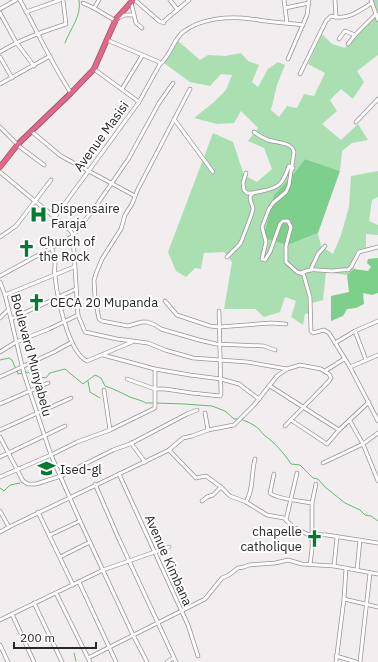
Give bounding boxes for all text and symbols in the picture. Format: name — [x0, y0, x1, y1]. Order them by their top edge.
street label: Avenue Masisi — [70, 98, 133, 175]
place label: Dispensaire Faraja — [51, 200, 120, 232]
hospital icon: Dispensaire Faraja — [28, 205, 48, 225]
place label: Church of the Rock — [39, 233, 95, 265]
church icon: Church of the Rock — [16, 238, 36, 258]
street label: Boulevard Munyabelu — [7, 292, 56, 418]
church icon: CECA 20 Mupanda — [27, 292, 47, 312]
place label: CECA 20 Mupanda — [50, 294, 158, 311]
school or university icon: Ised-gl — [37, 459, 57, 479]
place label: Ised-gl — [60, 461, 102, 478]
street label: Avenue Kimbana — [141, 512, 196, 609]
place label: chapelle catholique — [240, 523, 302, 555]
church icon: chapelle catholique — [305, 528, 325, 548]
scale bar — [14, 624, 96, 650]
text: 200 m — [20, 630, 55, 645]

